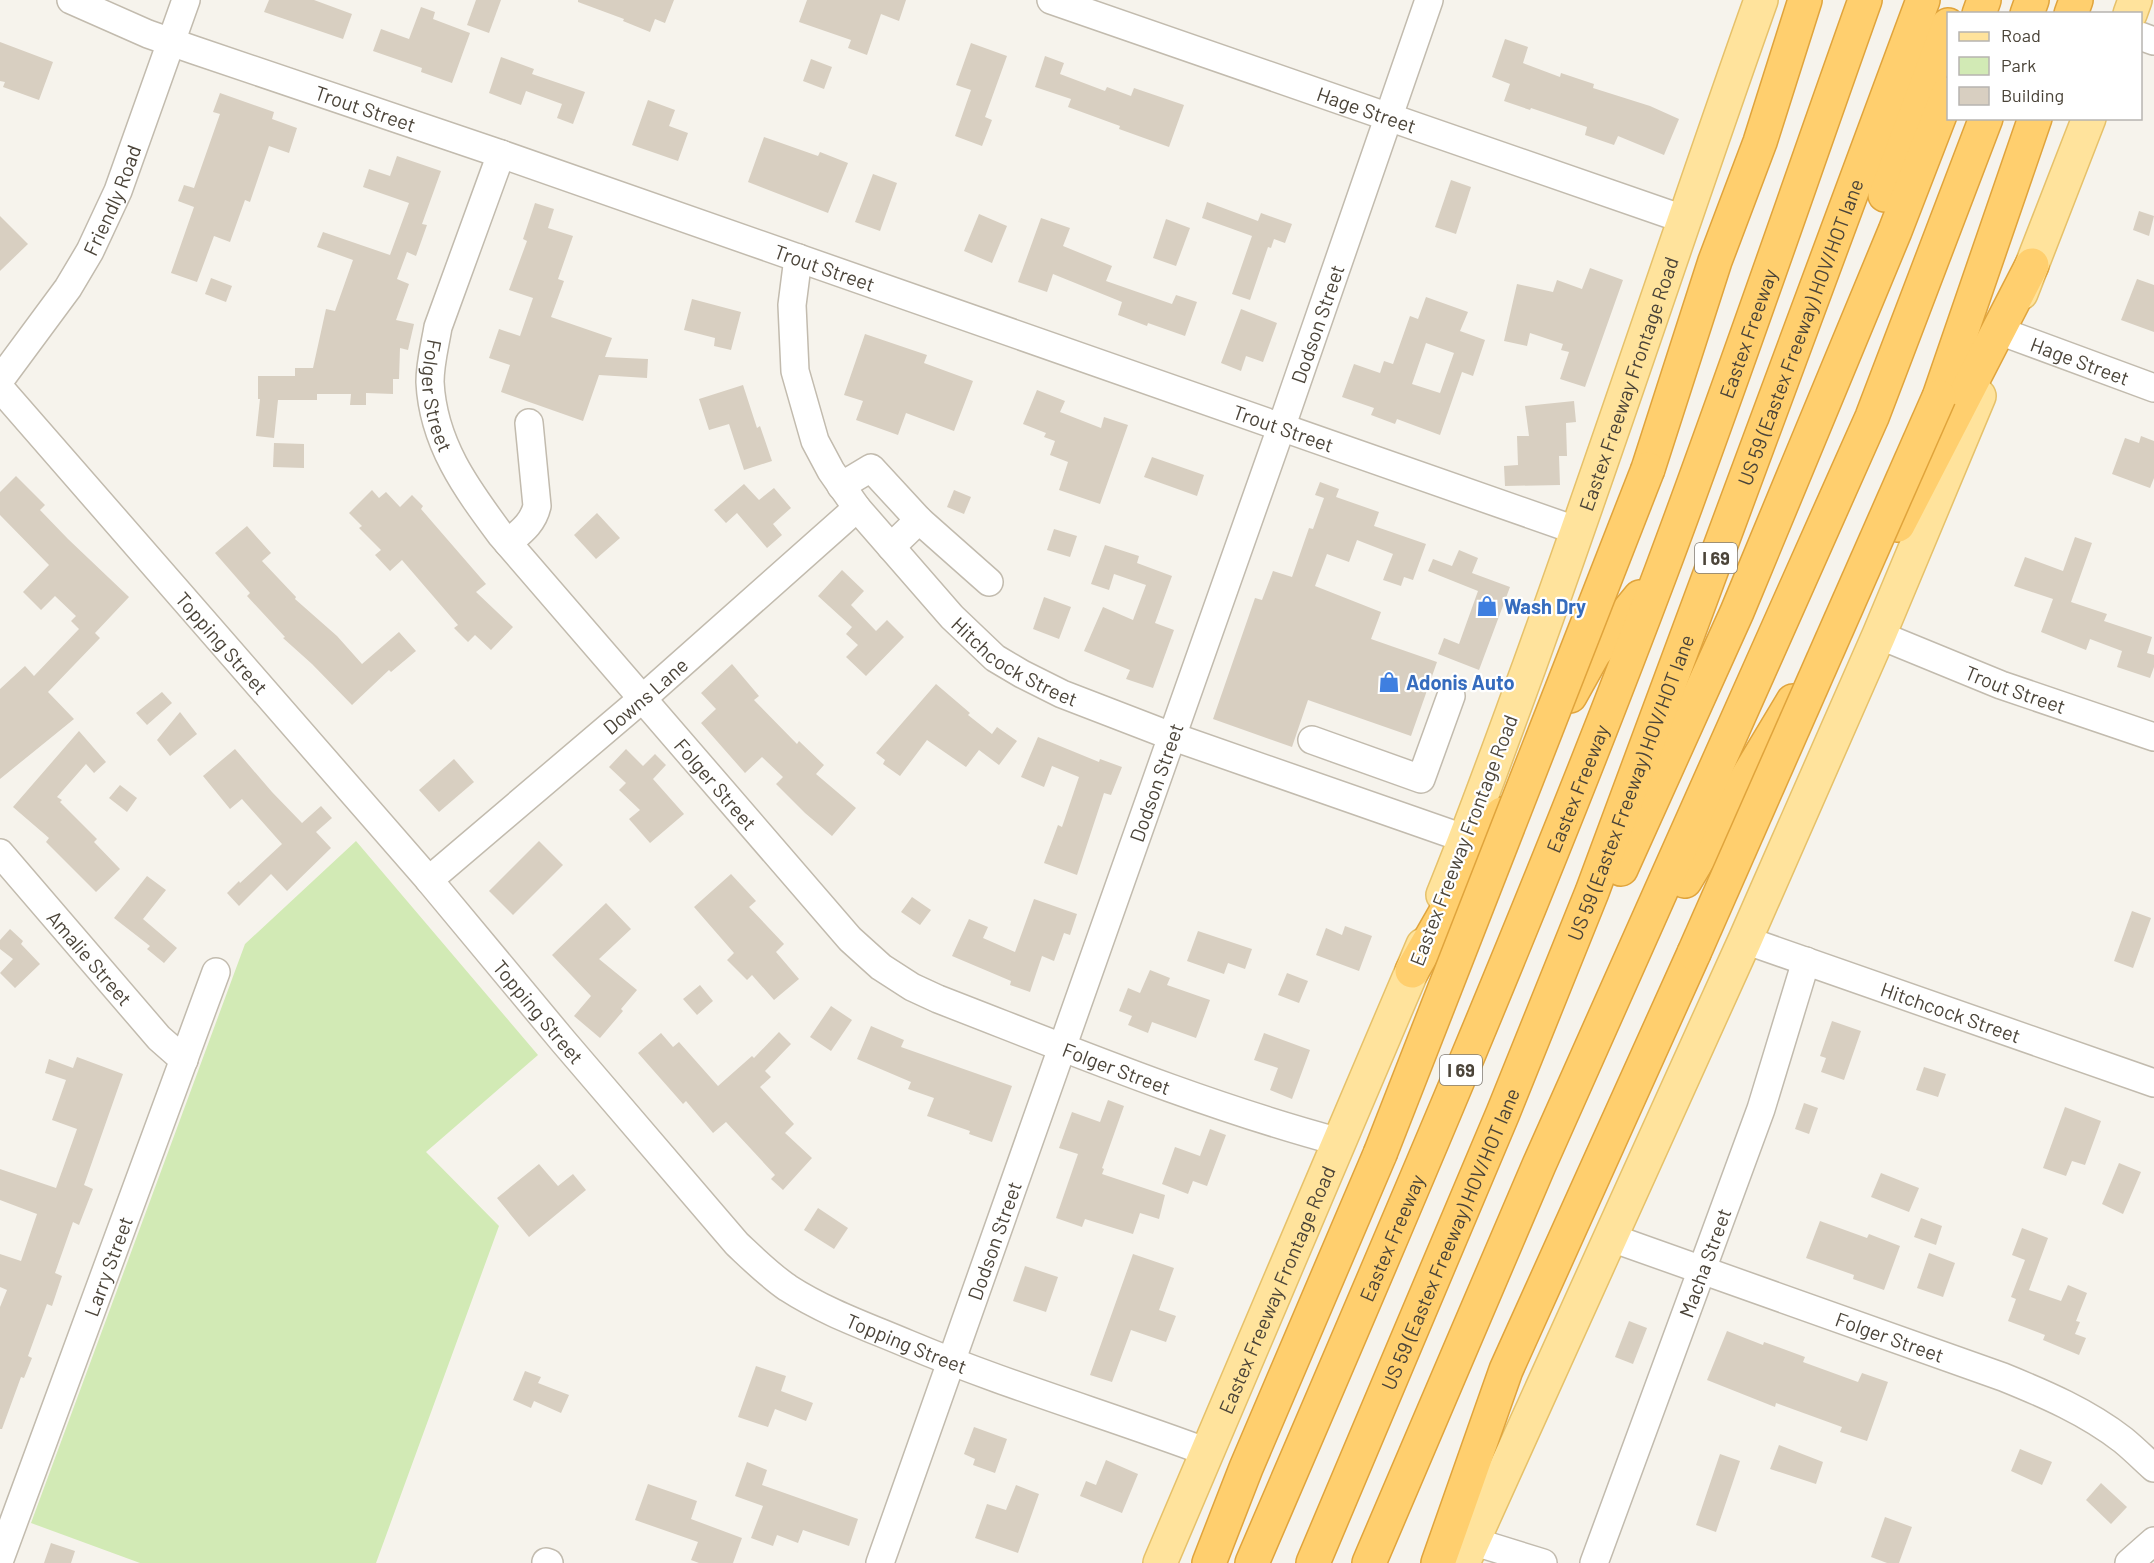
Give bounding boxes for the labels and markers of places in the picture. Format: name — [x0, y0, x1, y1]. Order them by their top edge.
shop icon: Wash Dry — [1475, 594, 1499, 618]
place label: Wash Dry — [1504, 594, 1586, 618]
shop icon: Adonis Auto — [1377, 670, 1401, 694]
place label: Adonis Auto — [1406, 670, 1515, 694]

